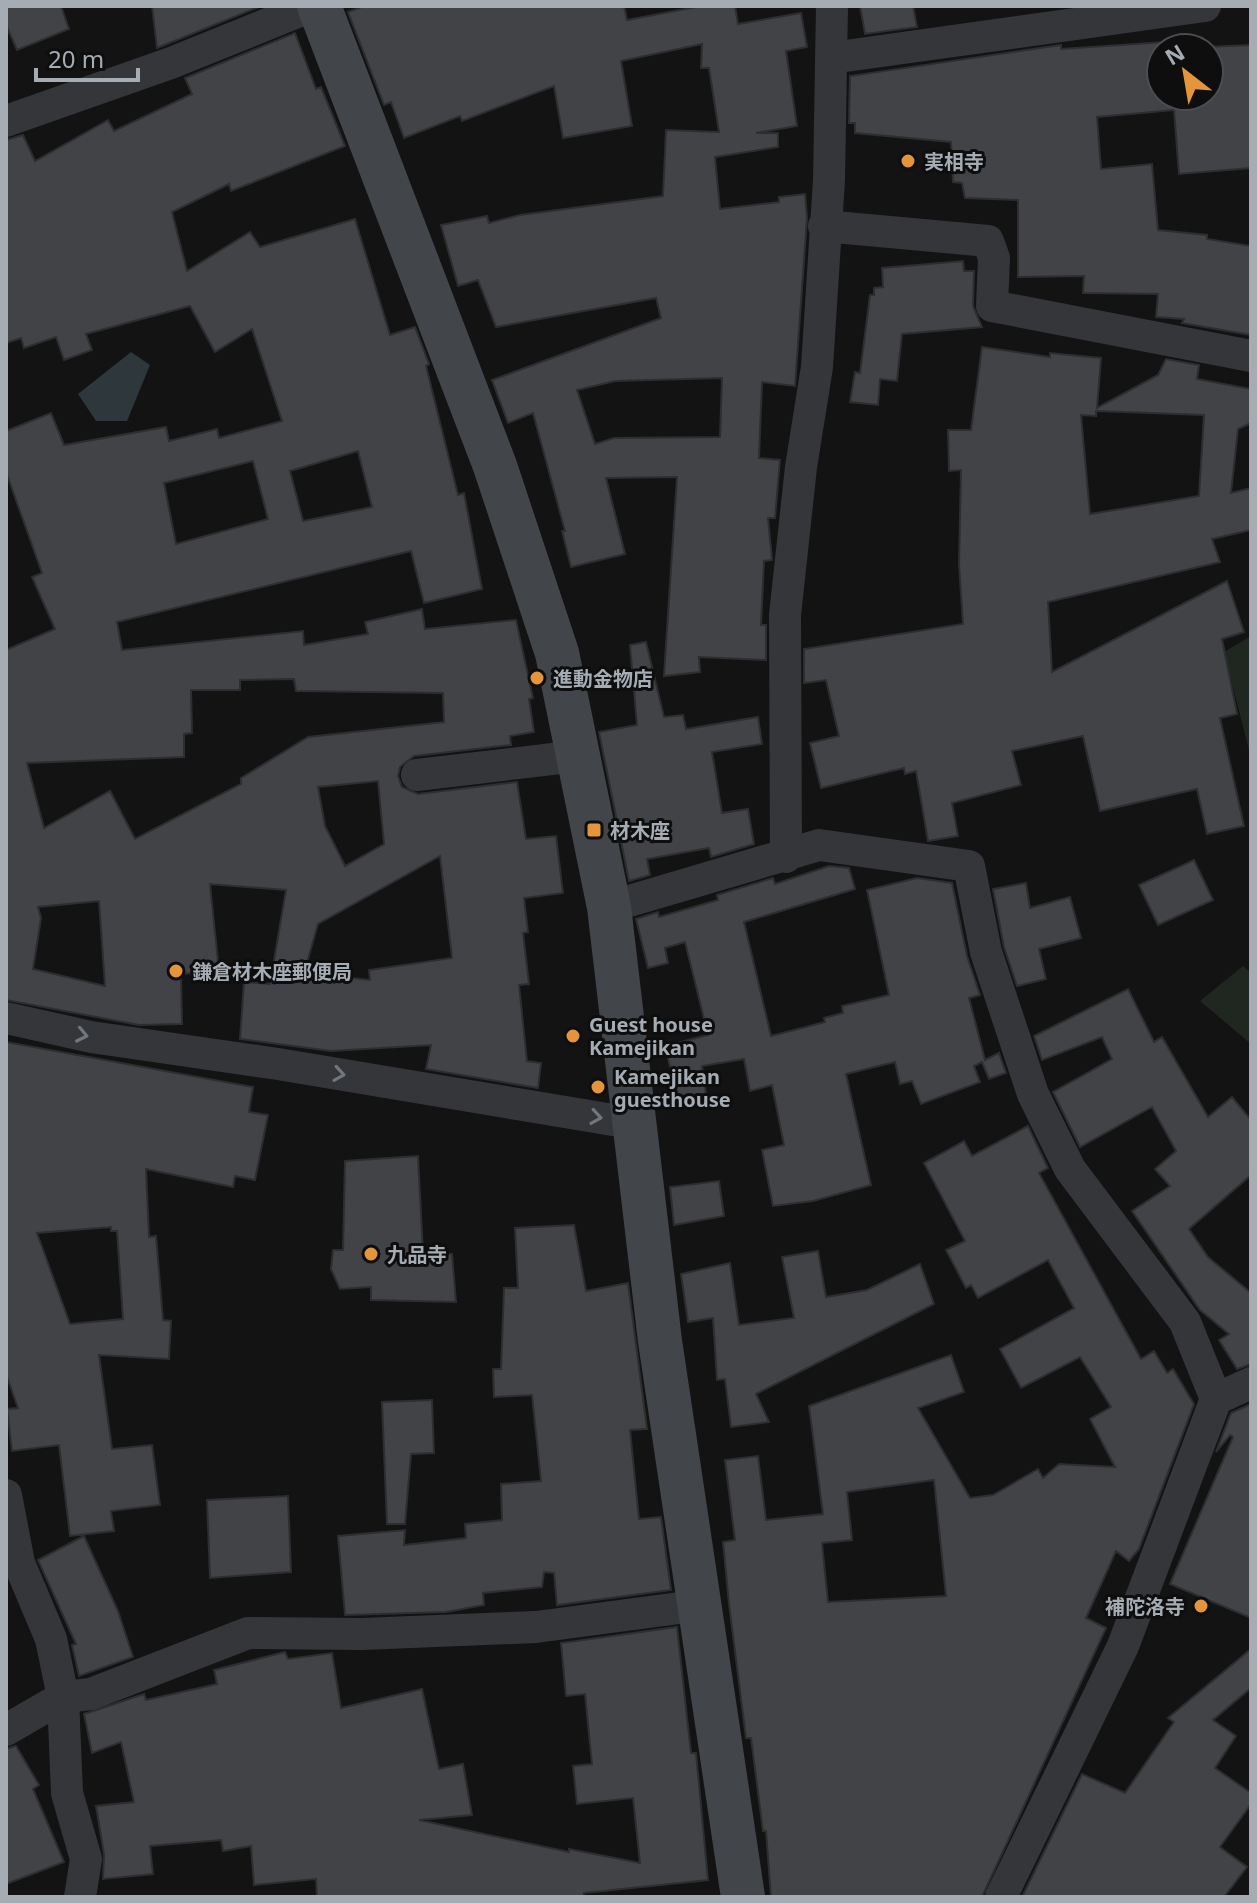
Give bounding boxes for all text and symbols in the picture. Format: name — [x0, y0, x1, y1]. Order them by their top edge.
scale bar — [36, 32, 138, 82]
north arrow — [1145, 32, 1225, 112]
text: N — [1159, 37, 1190, 71]
text: 20 m — [48, 42, 104, 75]
place label: 実相寺 — [924, 148, 984, 175]
marker: 実相寺 — [899, 152, 917, 170]
place label: 進動金物店 — [553, 665, 653, 692]
marker: 進動金物店 — [528, 669, 546, 687]
place label: 材木座 — [610, 817, 670, 844]
marker: 材木座 — [585, 821, 603, 839]
place label: 鎌倉材木座郵便局 — [192, 958, 352, 985]
marker: 鎌倉材木座郵便局 — [167, 962, 185, 980]
place label: Guest house Kamejikan — [589, 1011, 713, 1061]
one-way arrow — [75, 1026, 88, 1043]
marker: Guest house Kamejikan — [564, 1027, 582, 1045]
place label: Kamejikan guesthouse — [614, 1063, 731, 1113]
one-way arrow — [332, 1065, 346, 1082]
marker: Kamejikan guesthouse — [589, 1078, 607, 1096]
one-way arrow — [589, 1108, 602, 1125]
place label: 九品寺 — [387, 1241, 447, 1268]
marker: 九品寺 — [362, 1245, 380, 1263]
place label: 補陀洛寺 — [1105, 1593, 1185, 1620]
marker: 補陀洛寺 — [1192, 1597, 1210, 1615]

